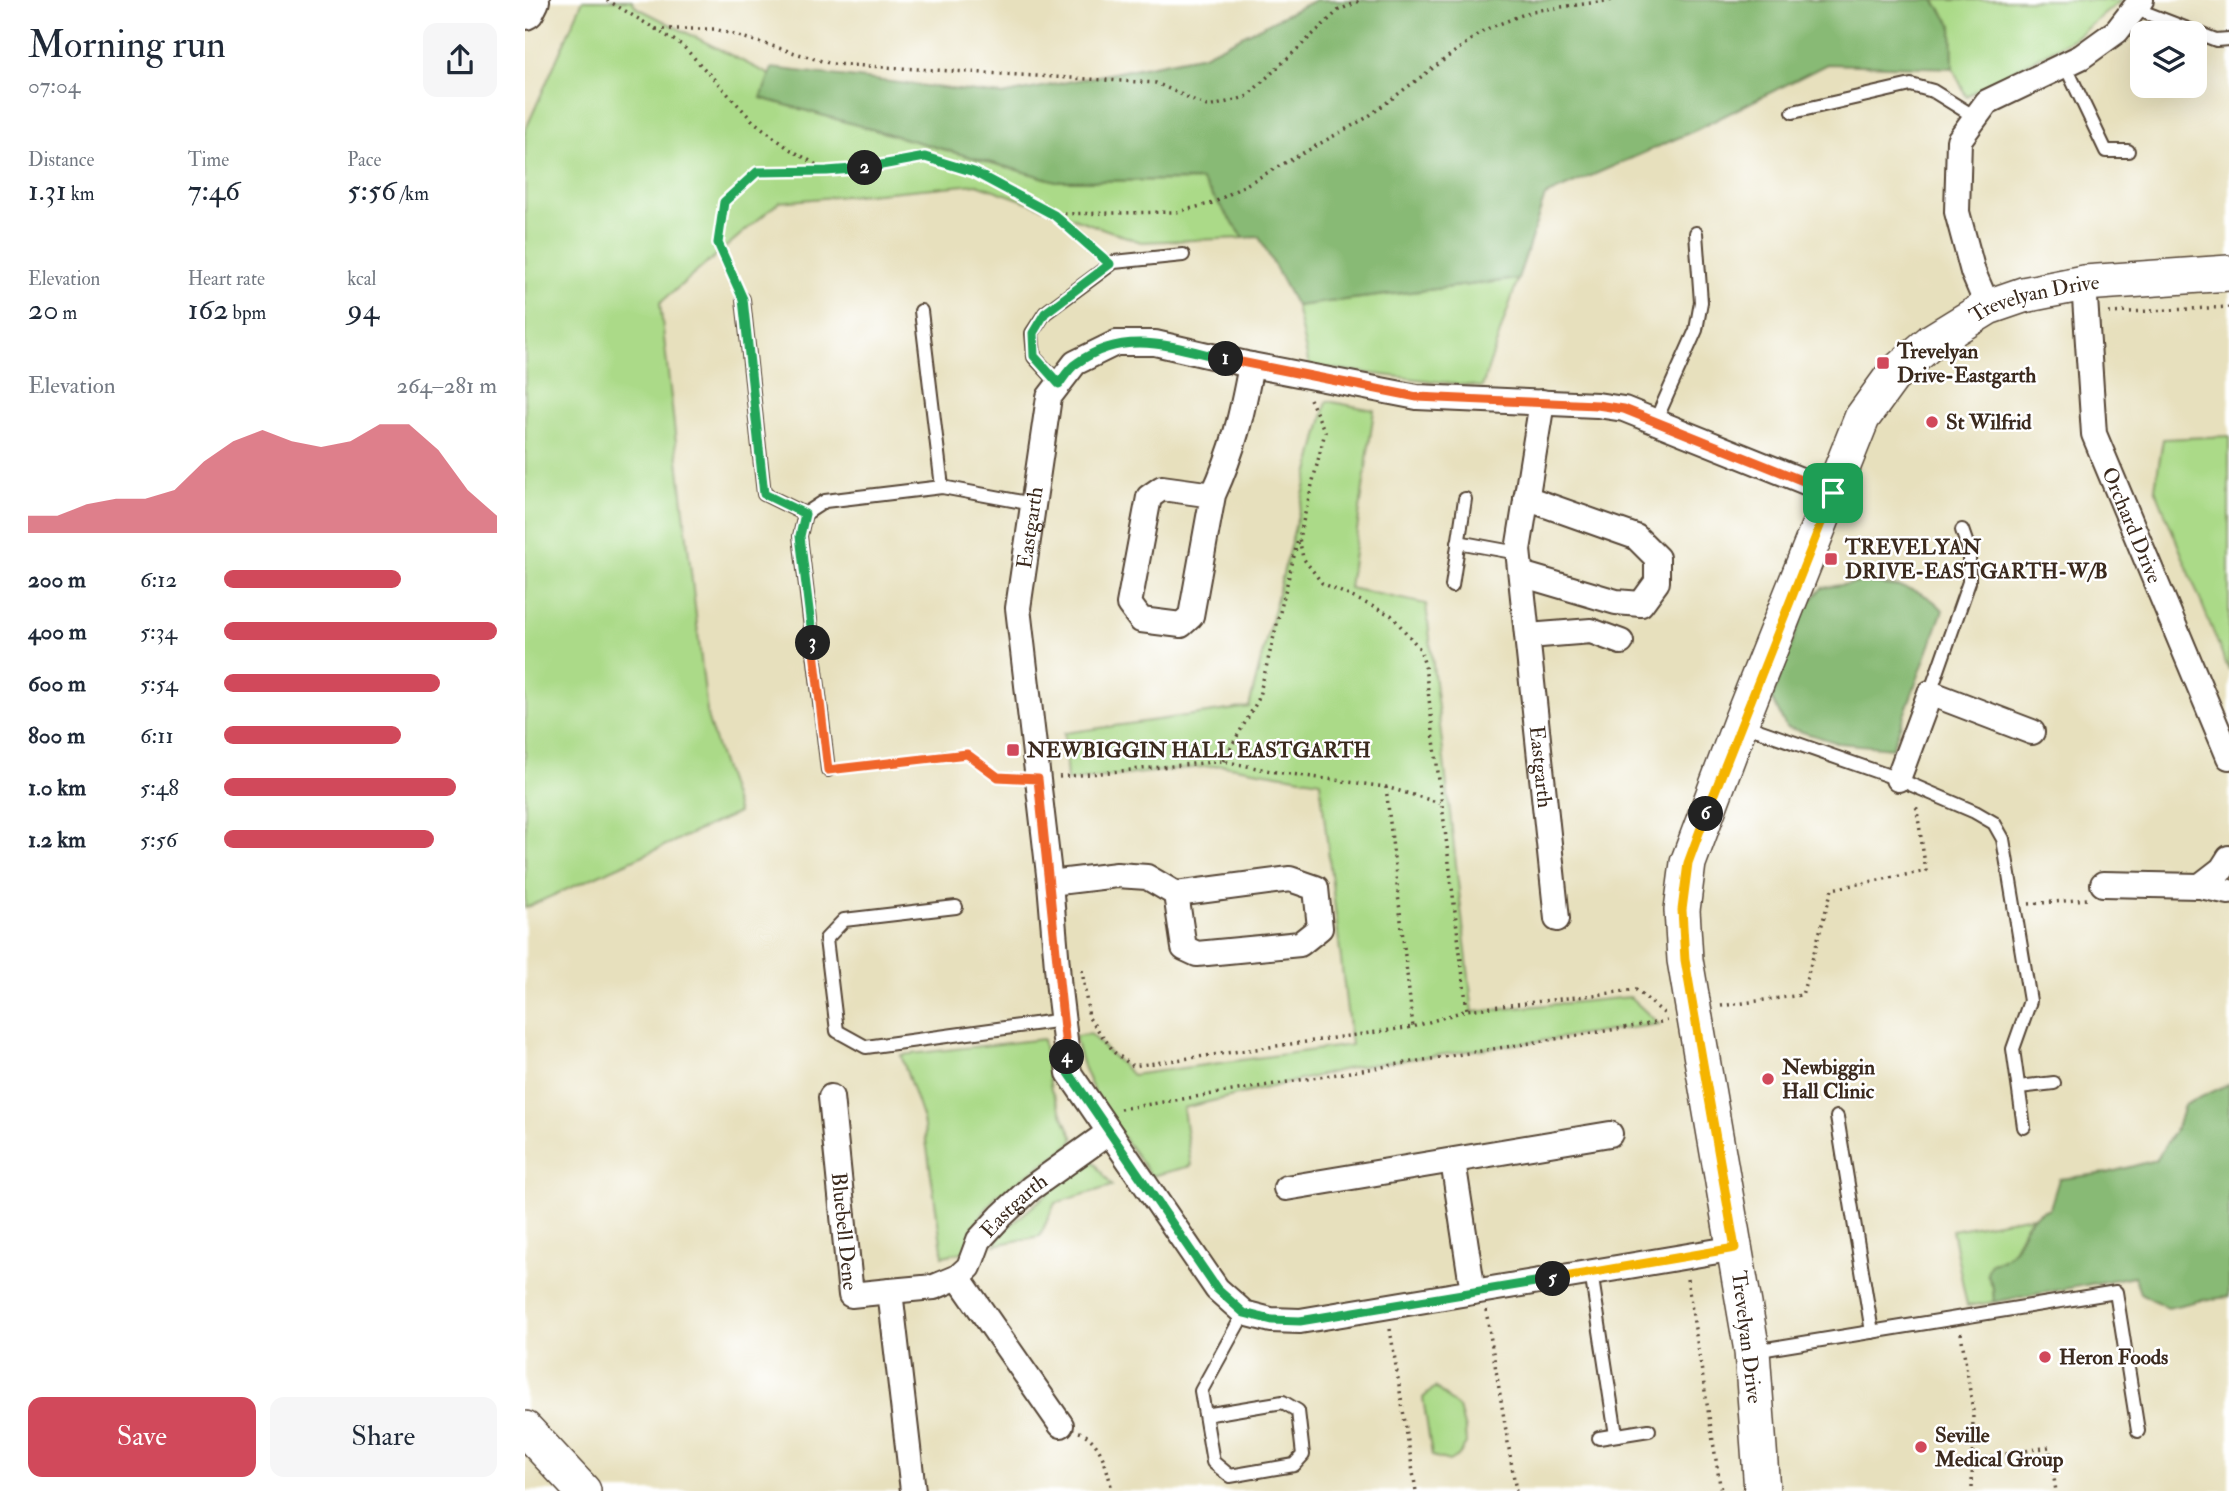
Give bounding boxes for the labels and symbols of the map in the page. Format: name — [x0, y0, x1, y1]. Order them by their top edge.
pin: 2 — [847, 150, 883, 186]
street label: Trevelyan Drive — [1965, 269, 2100, 329]
place label: Trevelyan Drive-Eastgarth — [1896, 338, 2036, 389]
pin: 1 — [1209, 342, 1243, 376]
marker: Trevelyan Drive-Eastgarth — [1875, 355, 1891, 371]
place label: St Wilfrid — [1946, 409, 2032, 436]
marker: St Wilfrid — [1924, 414, 1940, 430]
pin — [1803, 463, 1863, 523]
street label: Orchard Drive — [2095, 463, 2168, 588]
street label: Eastgarth — [1011, 485, 1050, 570]
place label: TREVELYAN DRIVE-EASTGARTH-W/B — [1844, 534, 2108, 585]
marker: TREVELYAN DRIVE-EASTGARTH-W/B — [1823, 551, 1839, 567]
pin: 3 — [795, 626, 831, 660]
street label: Eastgarth — [1523, 725, 1558, 809]
place label: NEWBIGGIN HALL EASTGARTH — [1026, 737, 1371, 764]
marker: NEWBIGGIN HALL EASTGARTH — [1005, 742, 1021, 758]
pin: 6 — [1689, 796, 1723, 832]
pin: 4 — [1049, 1040, 1085, 1074]
place label: Newbiggin Hall Clinic — [1781, 1054, 1875, 1105]
marker: Newbiggin Hall Clinic — [1760, 1071, 1776, 1087]
street label: Eastgarth — [975, 1168, 1053, 1244]
street label: Bluebell Dene — [825, 1171, 863, 1292]
pin: 5 — [1535, 1262, 1571, 1296]
street label: Trevelyan Drive — [1725, 1269, 1768, 1405]
place label: Heron Foods — [2059, 1344, 2168, 1371]
marker: Heron Foods — [2037, 1349, 2053, 1365]
place label: Seville Medical Group — [1934, 1422, 2064, 1473]
marker: Seville Medical Group — [1913, 1439, 1929, 1455]

